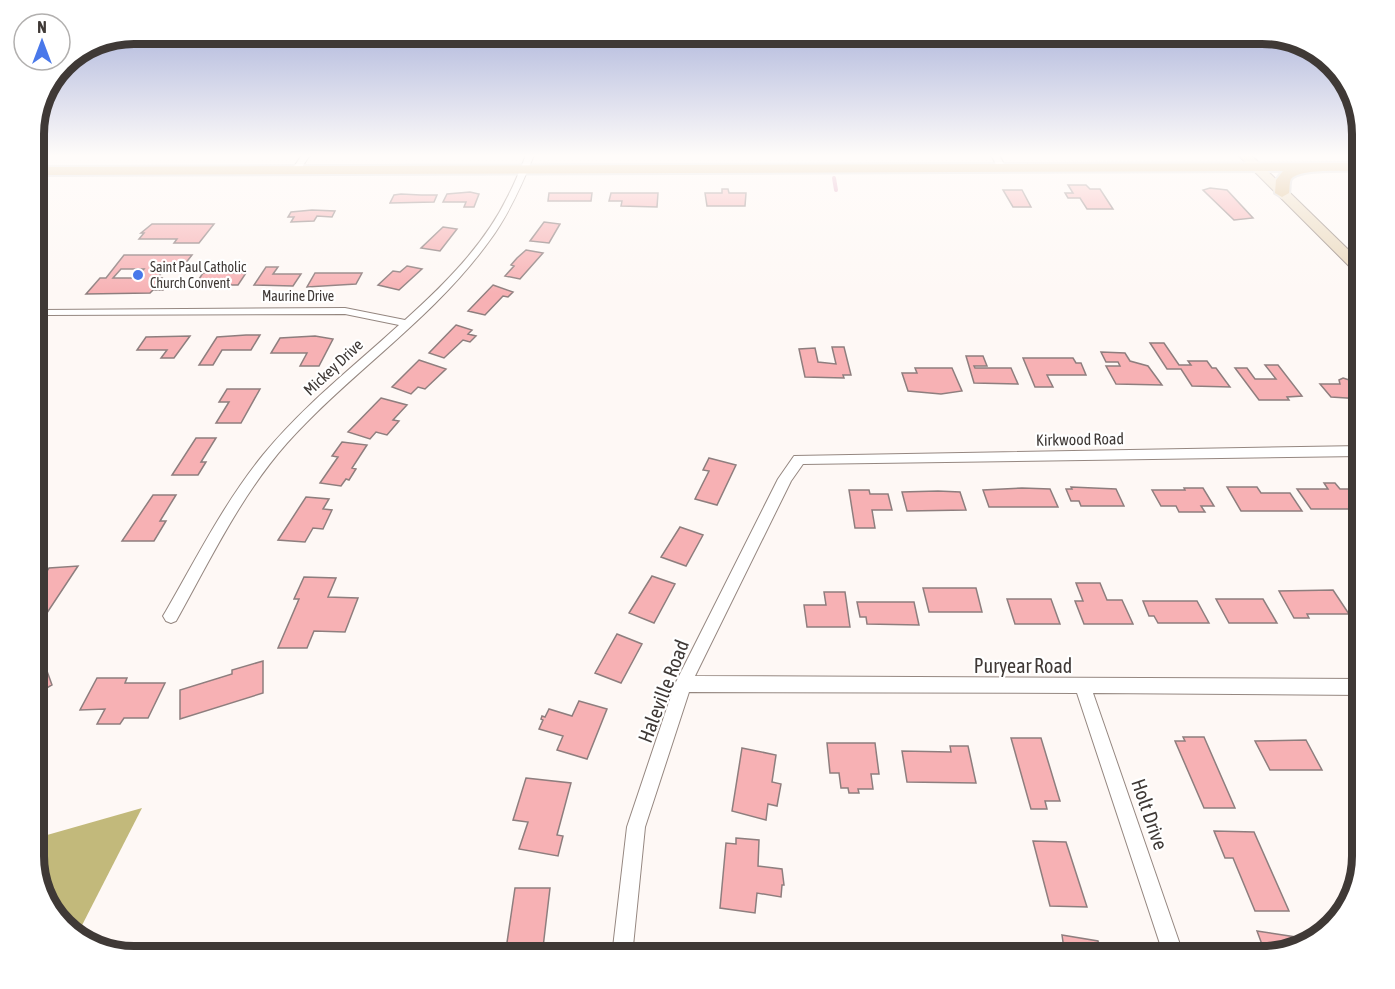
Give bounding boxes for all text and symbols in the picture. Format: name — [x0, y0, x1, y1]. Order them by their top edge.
north arrow — [12, 12, 72, 72]
text: N — [37, 18, 47, 36]
place label: Saint Paul Catholic Church Convent — [150, 259, 247, 291]
marker: Saint Paul Catholic Church Convent — [131, 268, 145, 282]
street label: Maurine Drive — [262, 288, 334, 304]
street label: Mickey Drive — [300, 335, 367, 400]
street label: Kirkwood Road — [1036, 429, 1124, 449]
street label: Haleville Road — [633, 636, 693, 746]
street label: Puryear Road — [974, 654, 1072, 677]
street label: Holt Drive — [1127, 775, 1173, 853]

